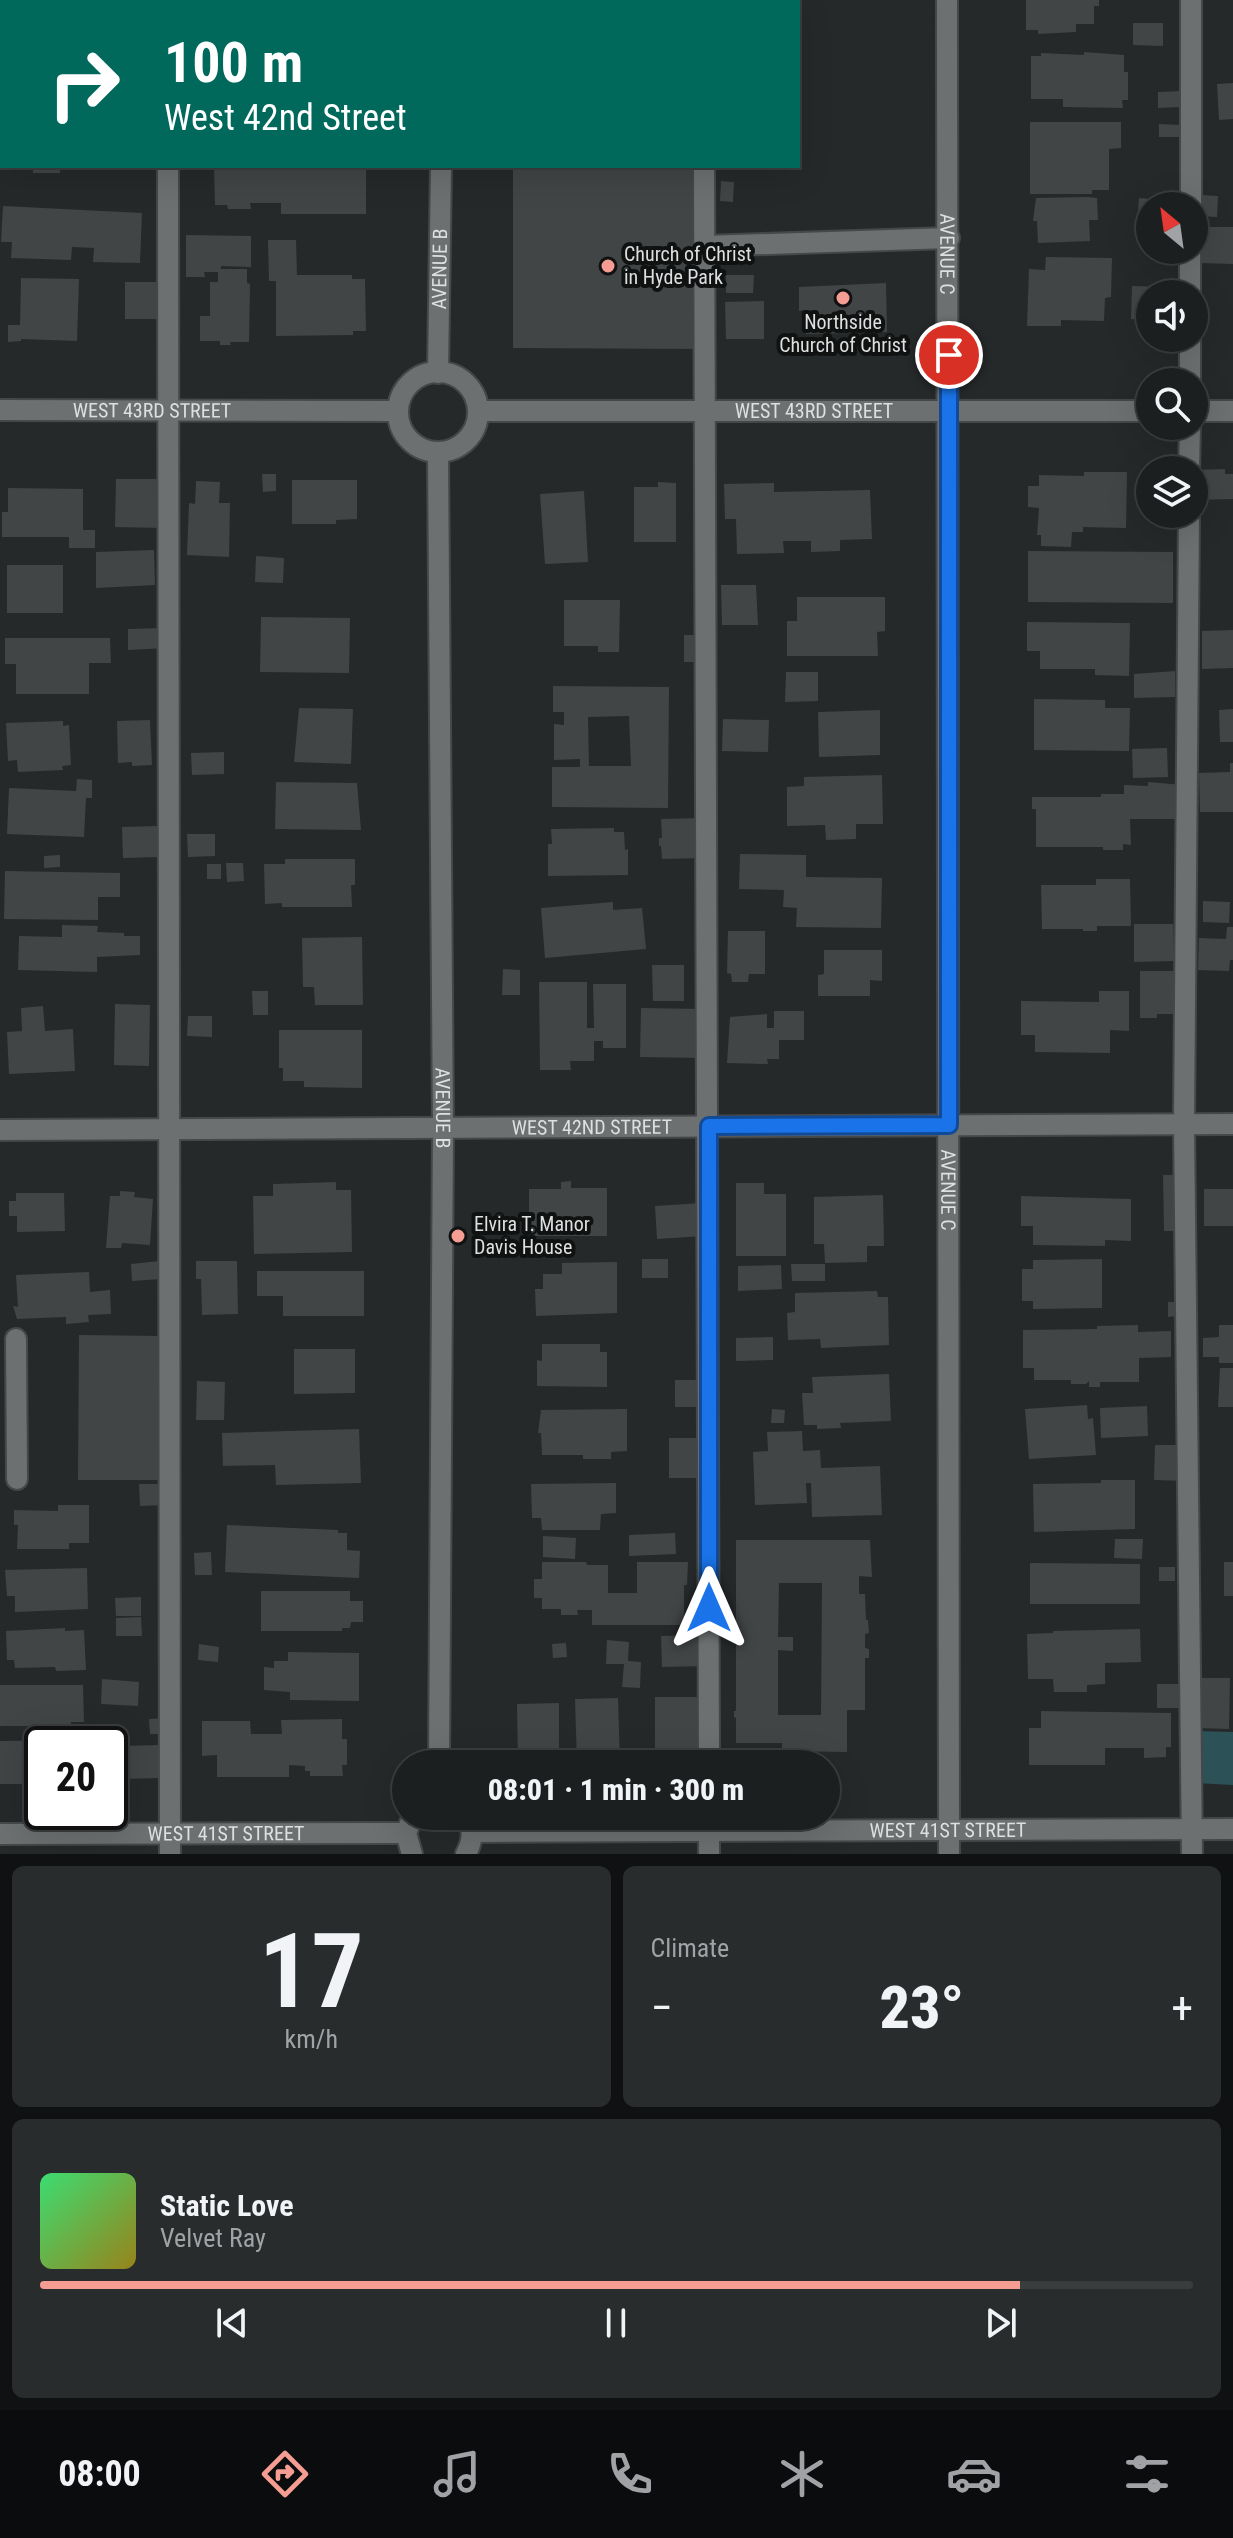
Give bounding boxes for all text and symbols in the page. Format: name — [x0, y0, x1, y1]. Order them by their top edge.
text: 100 m — [164, 30, 303, 96]
icon: right — [32, 32, 136, 136]
text: West 42nd Street — [164, 97, 407, 139]
north arrow — [1136, 192, 1208, 264]
map controls — [1136, 192, 1208, 528]
street label: AVENUE C — [935, 213, 959, 295]
street label: AVENUE B — [427, 228, 452, 310]
place label: Church of Christ in Hyde Park — [624, 242, 752, 289]
marker: Church of Christ in Hyde Park — [599, 257, 617, 275]
button: sound — [1136, 280, 1208, 352]
marker: Northside Church of Christ — [834, 289, 852, 307]
place label: Northside Church of Christ — [779, 310, 907, 357]
pin — [915, 321, 983, 389]
icon: arrive — [927, 333, 971, 377]
button: search — [1136, 368, 1208, 440]
street label: WEST 43RD STREET — [73, 398, 231, 423]
street label: WEST 43RD STREET — [735, 399, 893, 423]
button: layers — [1136, 456, 1208, 528]
street label: AVENUE B — [431, 1067, 455, 1149]
street label: WEST 42ND STREET — [512, 1115, 672, 1140]
street label: AVENUE C — [936, 1149, 960, 1231]
place label: Elvira T. Manor Davis House — [474, 1212, 590, 1259]
marker: Elvira T. Manor Davis House — [449, 1227, 467, 1245]
position arrow — [667, 1566, 751, 1650]
speed limit sign: 20 — [24, 1726, 128, 1830]
text: 08:01 · 1 min · 300 m — [488, 1772, 744, 1807]
street label: WEST 41ST STREET — [870, 1818, 1026, 1842]
street label: WEST 41ST STREET — [148, 1821, 304, 1846]
text: 17 — [259, 1911, 364, 2032]
text: Climate — [651, 1933, 729, 1963]
text: 23° — [880, 1972, 964, 2043]
text: − — [651, 1982, 673, 2034]
text: + — [1171, 1982, 1193, 2034]
text: km/h — [285, 2024, 338, 2054]
text: Static Love — [160, 2188, 294, 2223]
text: Velvet Ray — [160, 2223, 266, 2253]
icon: previous — [210, 2301, 254, 2345]
icon: pause — [594, 2301, 638, 2345]
icon: next — [979, 2301, 1023, 2345]
icon: directions — [257, 2446, 313, 2502]
icon: music — [429, 2446, 485, 2502]
icon: phone — [602, 2446, 658, 2502]
icon: climate — [774, 2446, 830, 2502]
icon: car — [946, 2446, 1002, 2502]
icon: filters — [1119, 2446, 1175, 2502]
text: 08:00 — [58, 2453, 141, 2495]

